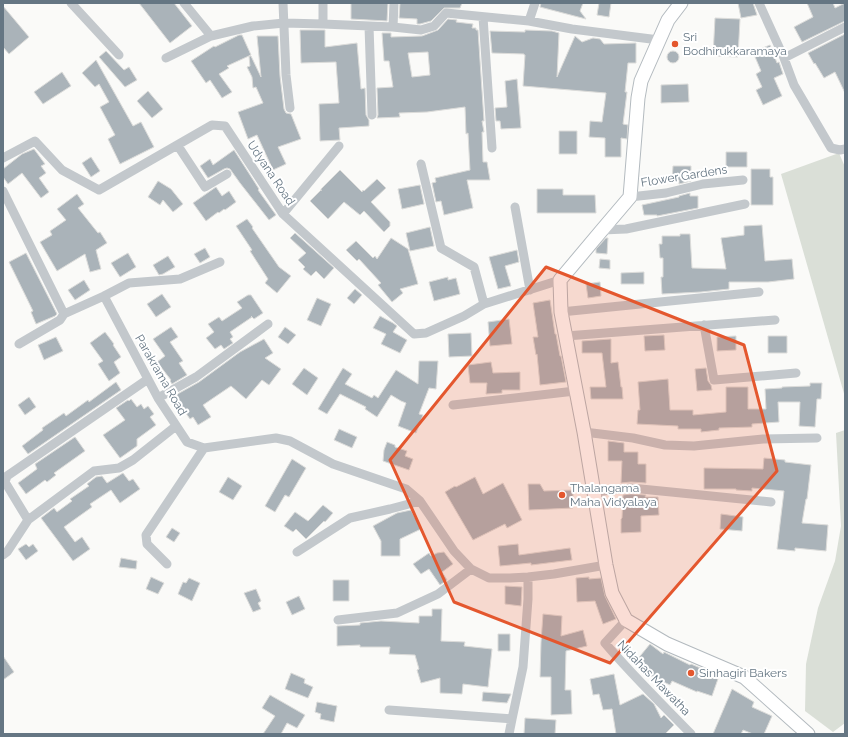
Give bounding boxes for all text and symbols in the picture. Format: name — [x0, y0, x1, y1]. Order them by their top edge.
place label: Sri Bodhirukkaramaya — [683, 30, 787, 58]
marker: Sri Bodhirukkaramaya — [670, 39, 680, 49]
street label: Udyana Road — [244, 138, 298, 208]
street label: Flower Gardens — [640, 162, 728, 190]
street label: Parakrama Road — [132, 332, 190, 418]
place label: Thalangama Maha Vidyalaya — [570, 481, 657, 509]
marker: Thalangama Maha Vidyalaya — [557, 490, 567, 500]
street label: Nidahas Mawatha — [615, 638, 693, 718]
place label: Sinhagiri Bakers — [699, 666, 787, 680]
marker: Sinhagiri Bakers — [686, 668, 696, 678]

